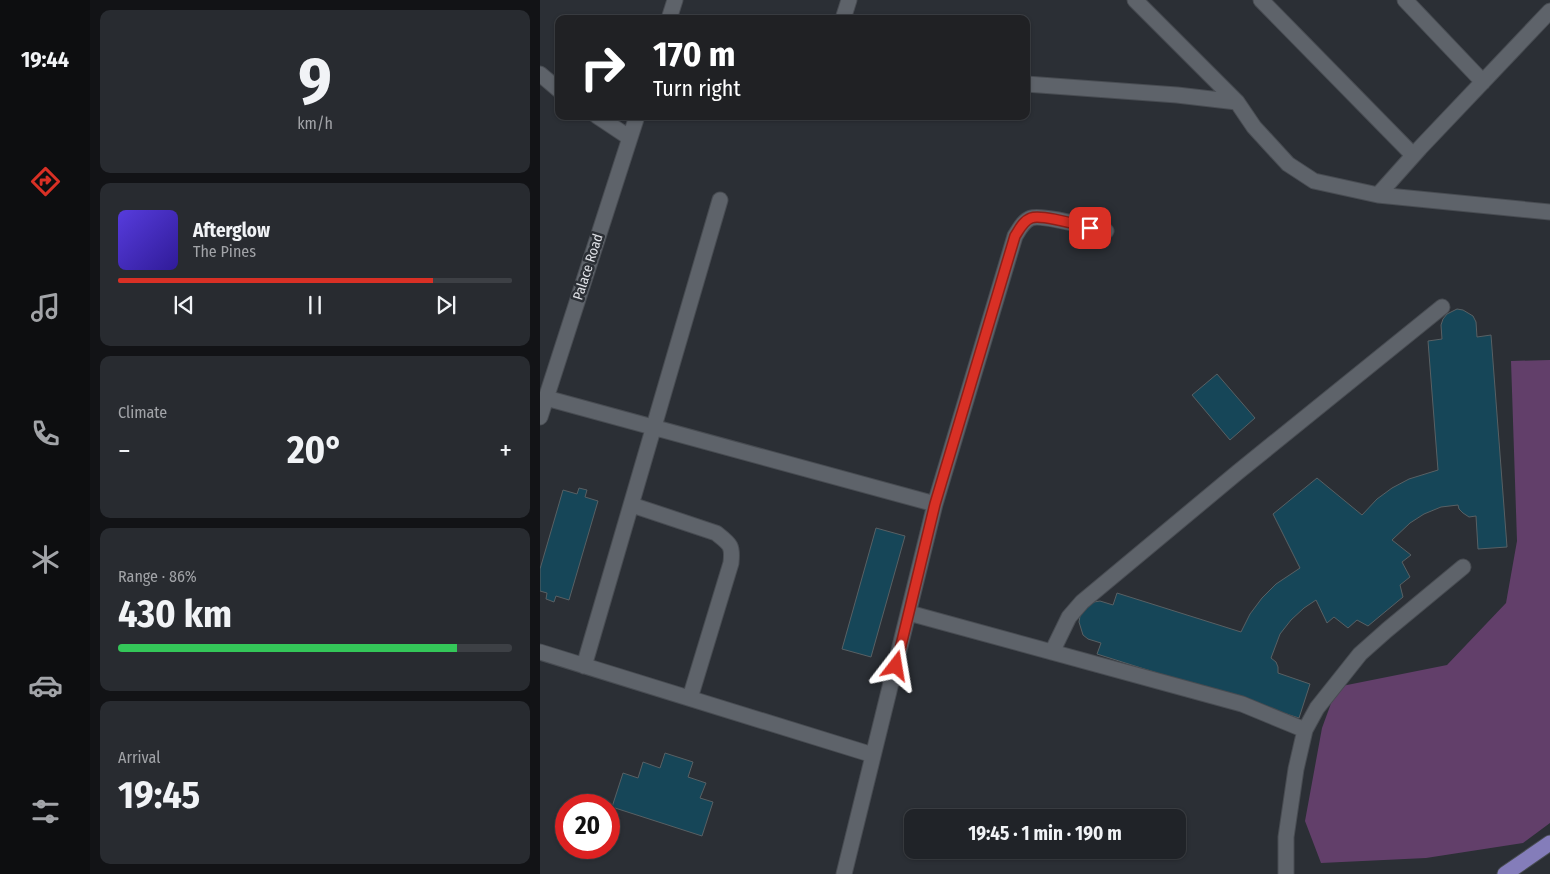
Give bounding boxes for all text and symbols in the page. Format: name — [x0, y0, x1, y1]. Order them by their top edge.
text: 170 m — [653, 33, 736, 75]
icon: right — [570, 35, 635, 100]
text: 9 — [298, 42, 332, 120]
text: 19:44 — [21, 46, 69, 73]
text: Turn right — [653, 75, 741, 102]
text: km/h — [297, 114, 333, 133]
icon: directions — [28, 164, 63, 199]
pin — [1069, 207, 1111, 249]
icon: arrive — [1076, 214, 1104, 242]
text: Afterglow — [193, 219, 270, 242]
street label: Palace Road — [569, 232, 607, 302]
text: The Pines — [193, 242, 256, 261]
icon: music — [28, 290, 63, 325]
icon: previous — [170, 291, 198, 319]
icon: pause — [301, 291, 329, 319]
icon: next — [432, 291, 460, 319]
text: Climate — [118, 403, 167, 422]
icon: phone — [28, 416, 63, 451]
text: 20° — [287, 427, 343, 473]
text: − — [118, 434, 131, 467]
text: + — [499, 434, 512, 467]
icon: climate — [28, 542, 63, 577]
text: Range · 86% — [118, 567, 197, 586]
text: 430 km — [118, 591, 232, 637]
position arrow — [869, 639, 921, 691]
icon: car — [28, 668, 63, 703]
text: Arrival — [118, 748, 160, 767]
text: 19:45 — [118, 772, 200, 818]
icon: filters — [28, 794, 63, 829]
speed limit sign: 20 — [555, 794, 620, 859]
text: 19:45 · 1 min · 190 m — [968, 822, 1122, 845]

